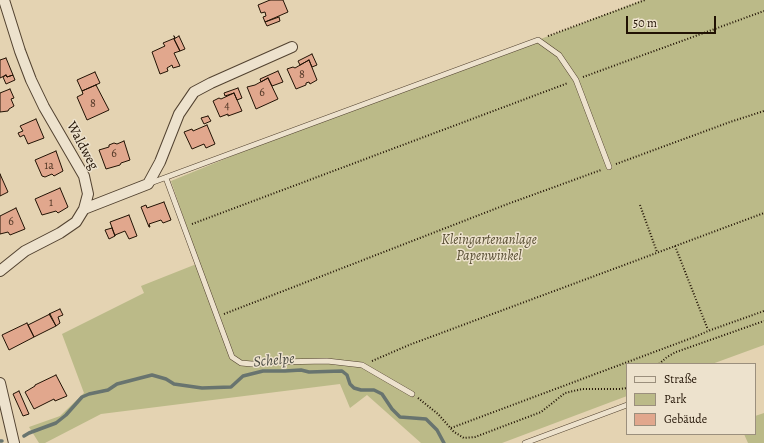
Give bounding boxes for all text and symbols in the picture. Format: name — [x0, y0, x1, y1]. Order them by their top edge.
scale bar — [628, 8, 718, 34]
text: 50 m — [633, 15, 657, 31]
house number: 8 — [299, 68, 305, 82]
house number: 6 — [259, 86, 265, 100]
house number: 8 — [90, 97, 96, 111]
house number: 4 — [224, 99, 230, 113]
street label: Waldweg — [62, 119, 102, 173]
house number: 6 — [111, 147, 117, 161]
house number: 1a — [44, 159, 54, 173]
house number: 1 — [49, 196, 53, 210]
house number: 6 — [8, 215, 14, 229]
park label: Kleingartenanlage Papenwinkel — [441, 233, 537, 266]
water label: Schelpe — [253, 350, 295, 372]
legend — [626, 363, 756, 435]
text: Straße — [664, 371, 697, 387]
text: Park — [664, 391, 687, 407]
text: Gebäude — [664, 411, 707, 427]

